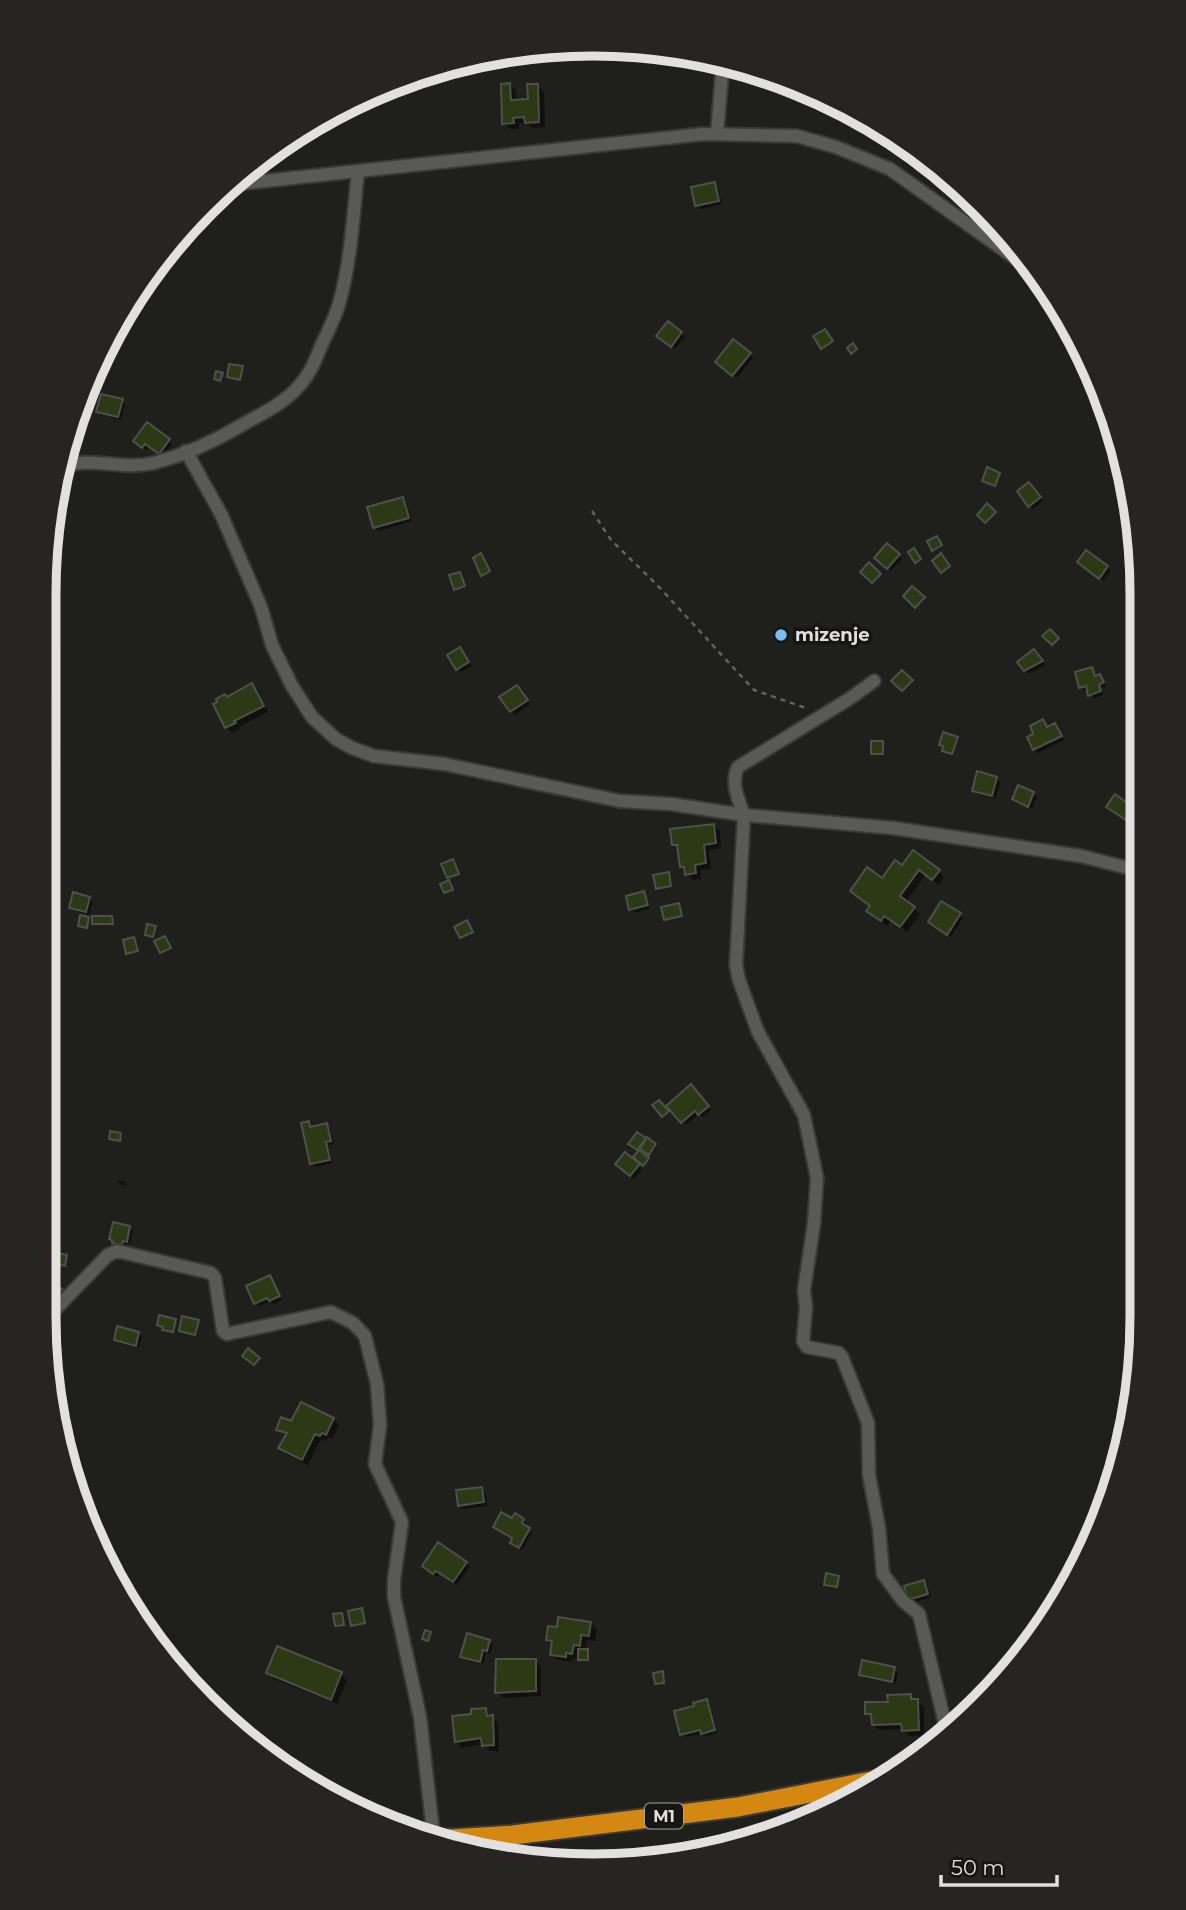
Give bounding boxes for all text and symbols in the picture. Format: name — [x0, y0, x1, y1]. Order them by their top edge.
place label: mizenje — [795, 624, 870, 646]
marker: mizenje — [773, 627, 789, 643]
road number: M1 — [645, 1804, 683, 1828]
scale bar — [941, 1843, 1056, 1887]
text: 50 m — [951, 1855, 1005, 1880]

